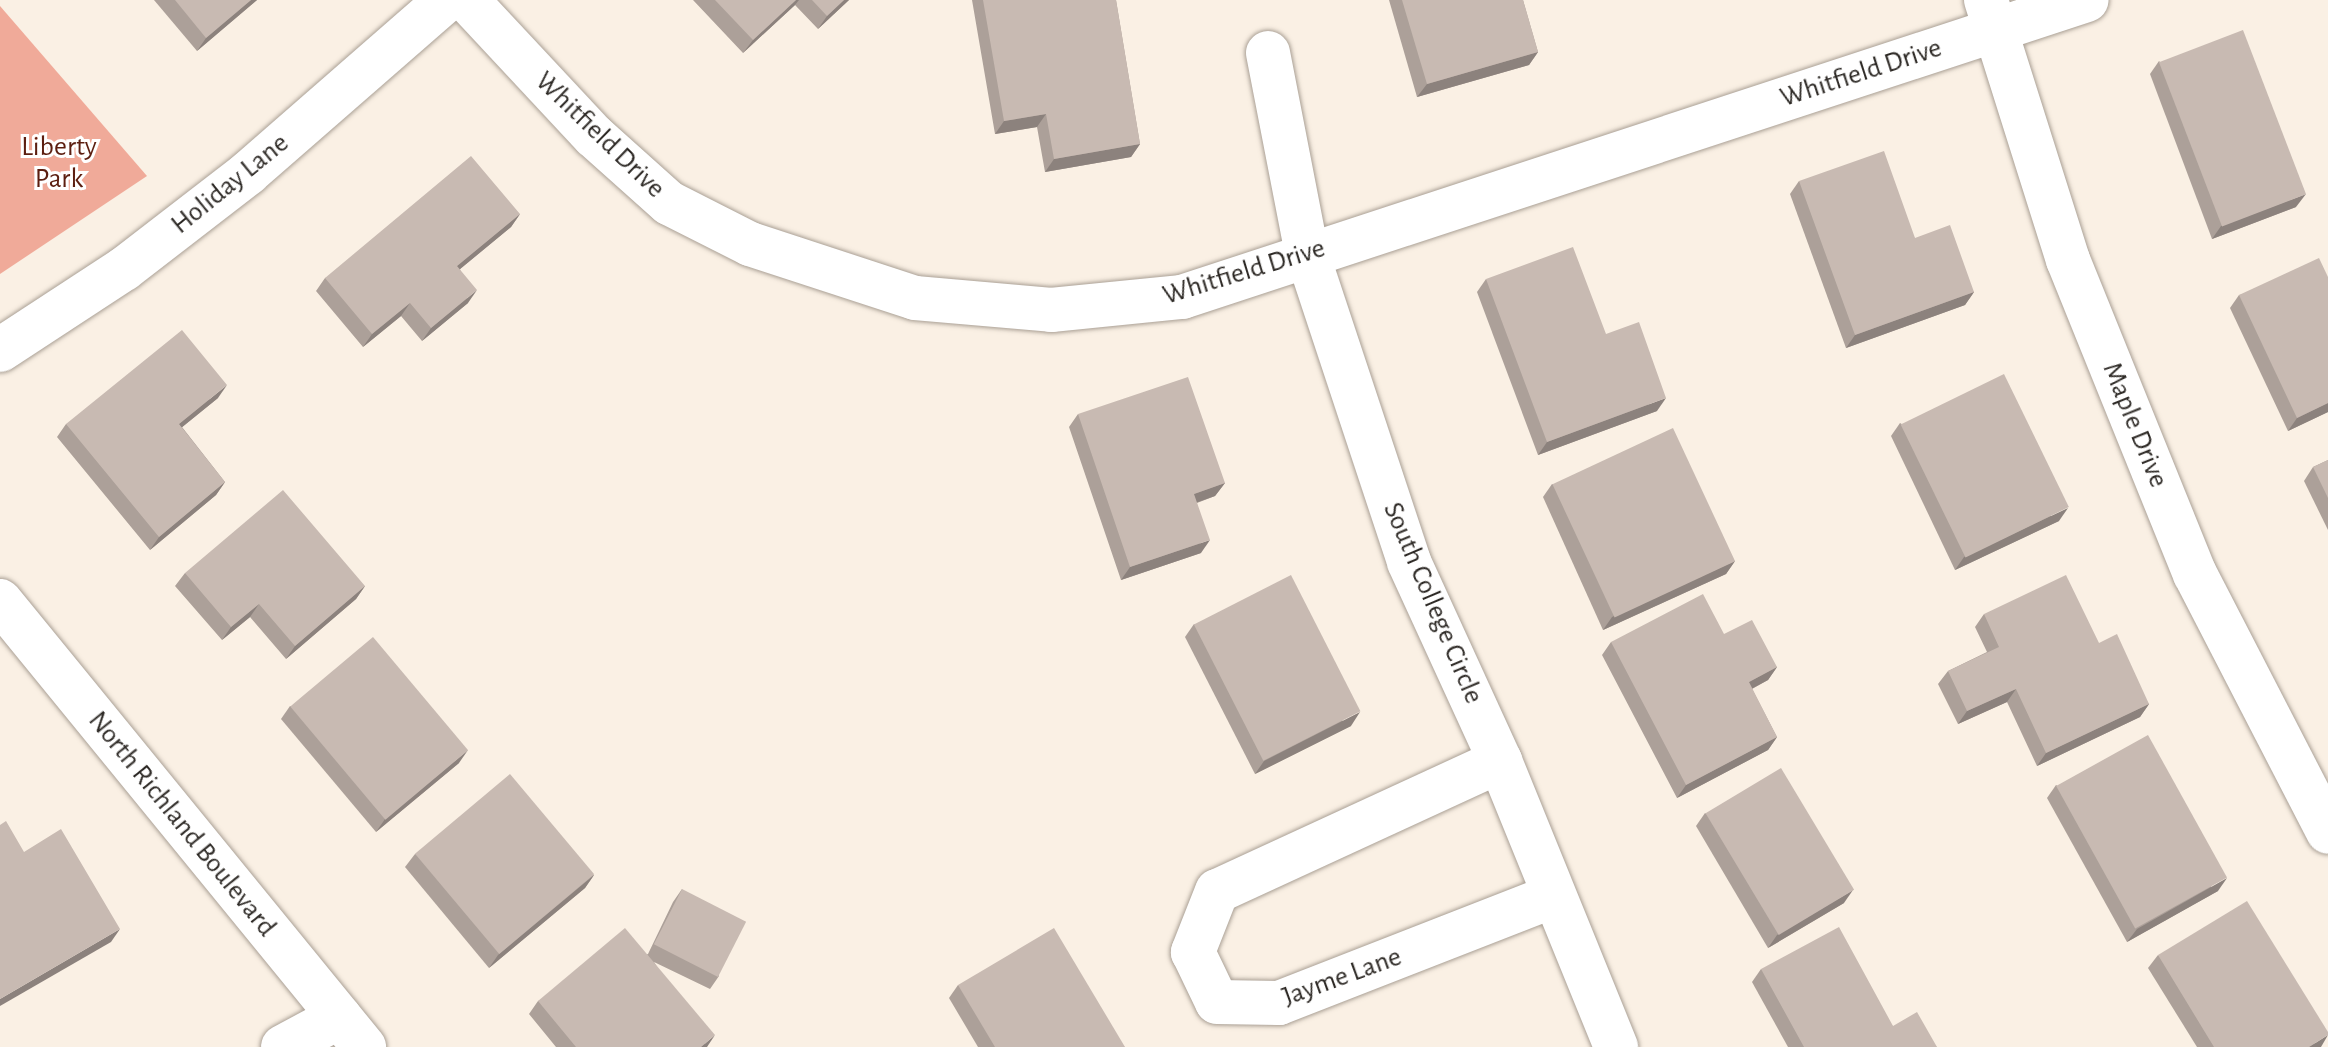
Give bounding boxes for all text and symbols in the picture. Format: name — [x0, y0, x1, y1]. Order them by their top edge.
street label: Whitfield Drive — [1776, 31, 1946, 115]
street label: Whitfield Drive — [528, 65, 672, 205]
street label: Holiday Lane — [165, 126, 295, 242]
park label: Liberty Park — [21, 130, 97, 196]
street label: Whitfield Drive — [1159, 231, 1329, 313]
street label: Maple Drive — [2095, 358, 2175, 492]
street label: South College Circle — [1376, 497, 1490, 709]
street label: North Richland Boulevard — [81, 705, 283, 943]
street label: Jayme Lane — [1278, 940, 1406, 1014]

